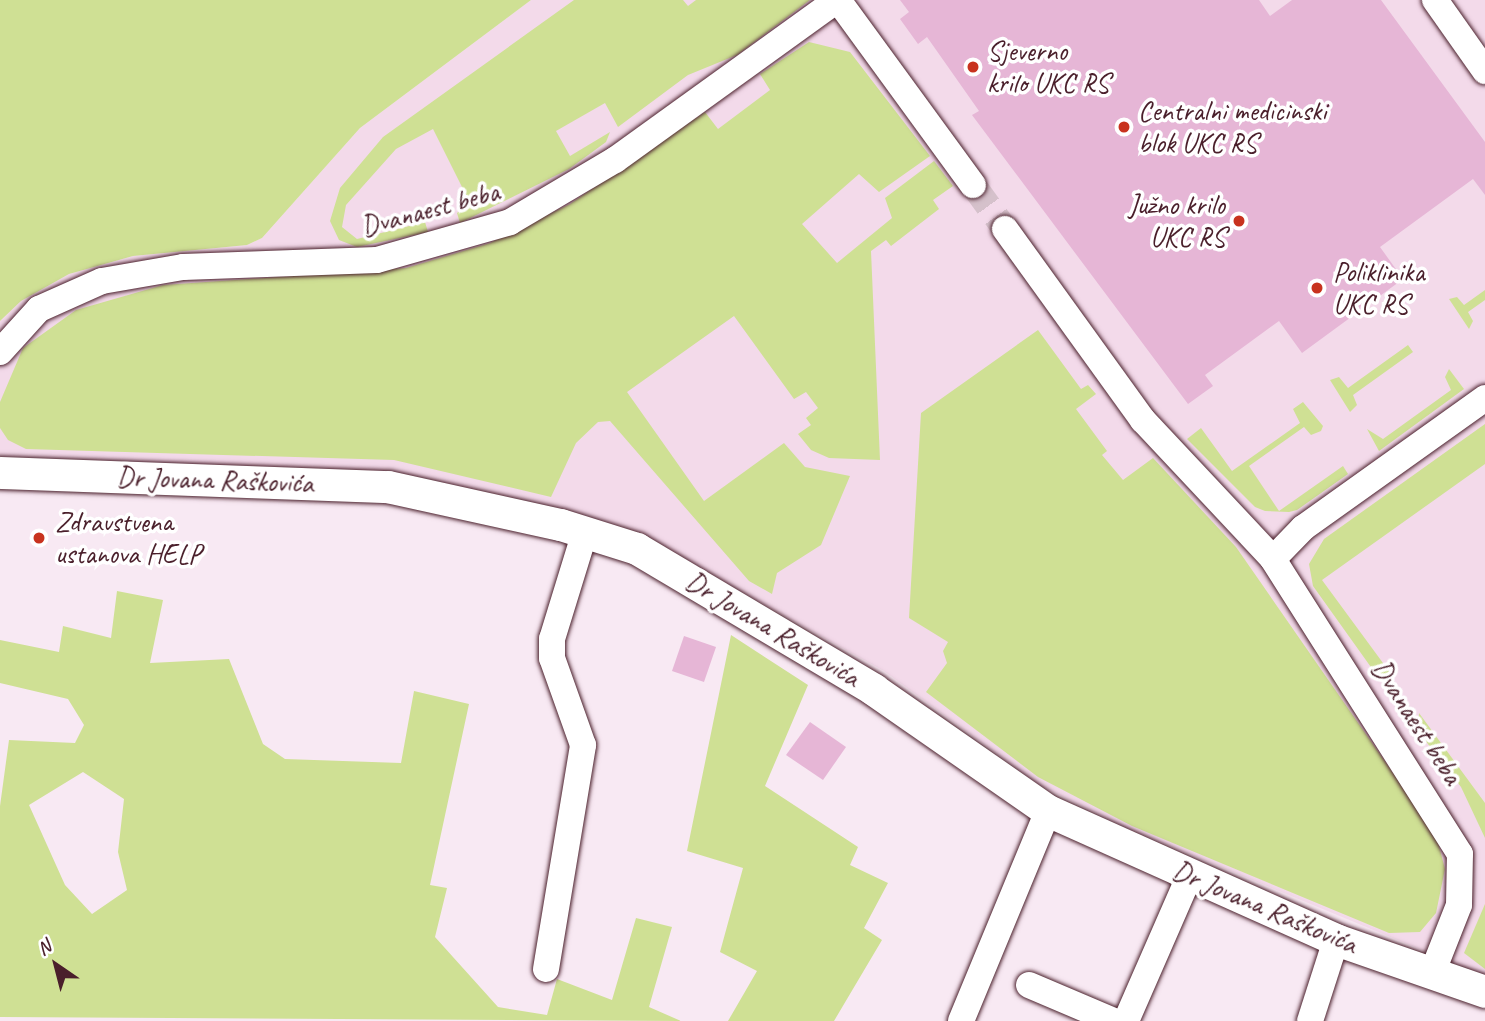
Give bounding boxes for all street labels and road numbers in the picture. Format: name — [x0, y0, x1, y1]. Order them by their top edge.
street label: Dvanaest beba — [357, 174, 503, 244]
street label: Dr Jovana Raškovića — [116, 460, 314, 500]
street label: Dr Jovana Raškovića — [680, 564, 866, 694]
street label: Dvanaest beba — [1364, 654, 1470, 790]
street label: Dr Jovana Raškovića — [1168, 853, 1362, 961]

